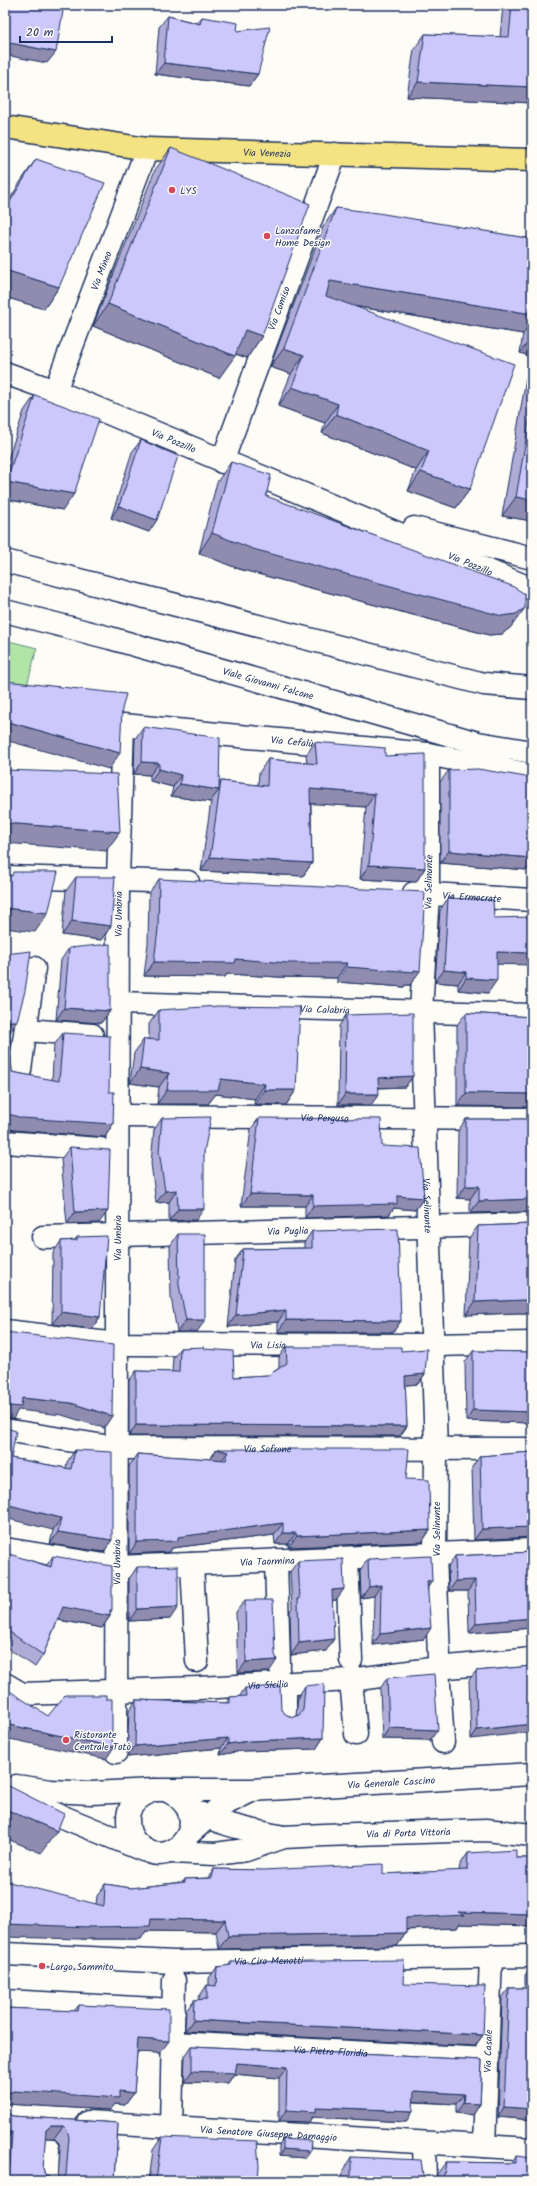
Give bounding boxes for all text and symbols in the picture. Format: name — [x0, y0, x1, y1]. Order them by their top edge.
scale bar — [20, 18, 112, 44]
text: 20 m — [26, 23, 54, 42]
street label: Via Venezia — [243, 145, 292, 162]
place label: LYS — [180, 183, 197, 199]
marker: LYS — [167, 185, 177, 195]
place label: Lanzafame Home Design — [275, 223, 330, 251]
marker: Lanzafame Home Design — [262, 231, 272, 241]
street label: Via Mineo — [87, 248, 117, 293]
street label: Via Comiso — [264, 284, 295, 333]
street label: Via Pozzillo — [149, 425, 199, 458]
street label: Via Pozzillo — [445, 548, 495, 581]
street label: Viale Giovanni Falcone — [221, 664, 316, 705]
street label: Via Cefalù — [270, 732, 314, 752]
street label: Via Selinunte — [421, 854, 437, 910]
street label: Via Ermocrate — [442, 888, 502, 907]
street label: Via Umbria — [111, 891, 127, 937]
street label: Via Calabria — [300, 1001, 350, 1019]
street label: Via Pergusa — [301, 1110, 349, 1127]
street label: Via Selinunte — [418, 1178, 436, 1234]
street label: Via Umbria — [110, 1215, 126, 1261]
street label: Via Puglia — [267, 1223, 309, 1240]
street label: Via Lisia — [250, 1337, 286, 1354]
street label: Via Sofrone — [244, 1441, 292, 1457]
street label: Via Selinunte — [429, 1501, 445, 1556]
street label: Via Umbria — [109, 1539, 125, 1585]
street label: Via Taormina — [240, 1553, 295, 1571]
street label: Via Sicilia — [247, 1676, 289, 1694]
place label: Ristorante Centrale Totò — [74, 1727, 131, 1755]
marker: Ristorante Centrale Totò — [61, 1735, 71, 1745]
street label: Via Generale Cascino — [347, 1773, 436, 1793]
street label: Via di Porta Vittoria — [366, 1824, 451, 1843]
street label: Via Ciro Menotti — [234, 1953, 304, 1970]
place label: Largo Sammito — [50, 1959, 114, 1975]
marker: Largo Sammito — [37, 1961, 47, 1971]
street label: Via Casale — [480, 2029, 497, 2073]
street label: Via Pietro Floridia — [293, 2042, 369, 2062]
street label: Via Senatore Giuseppe Damaggio — [200, 2122, 338, 2146]

